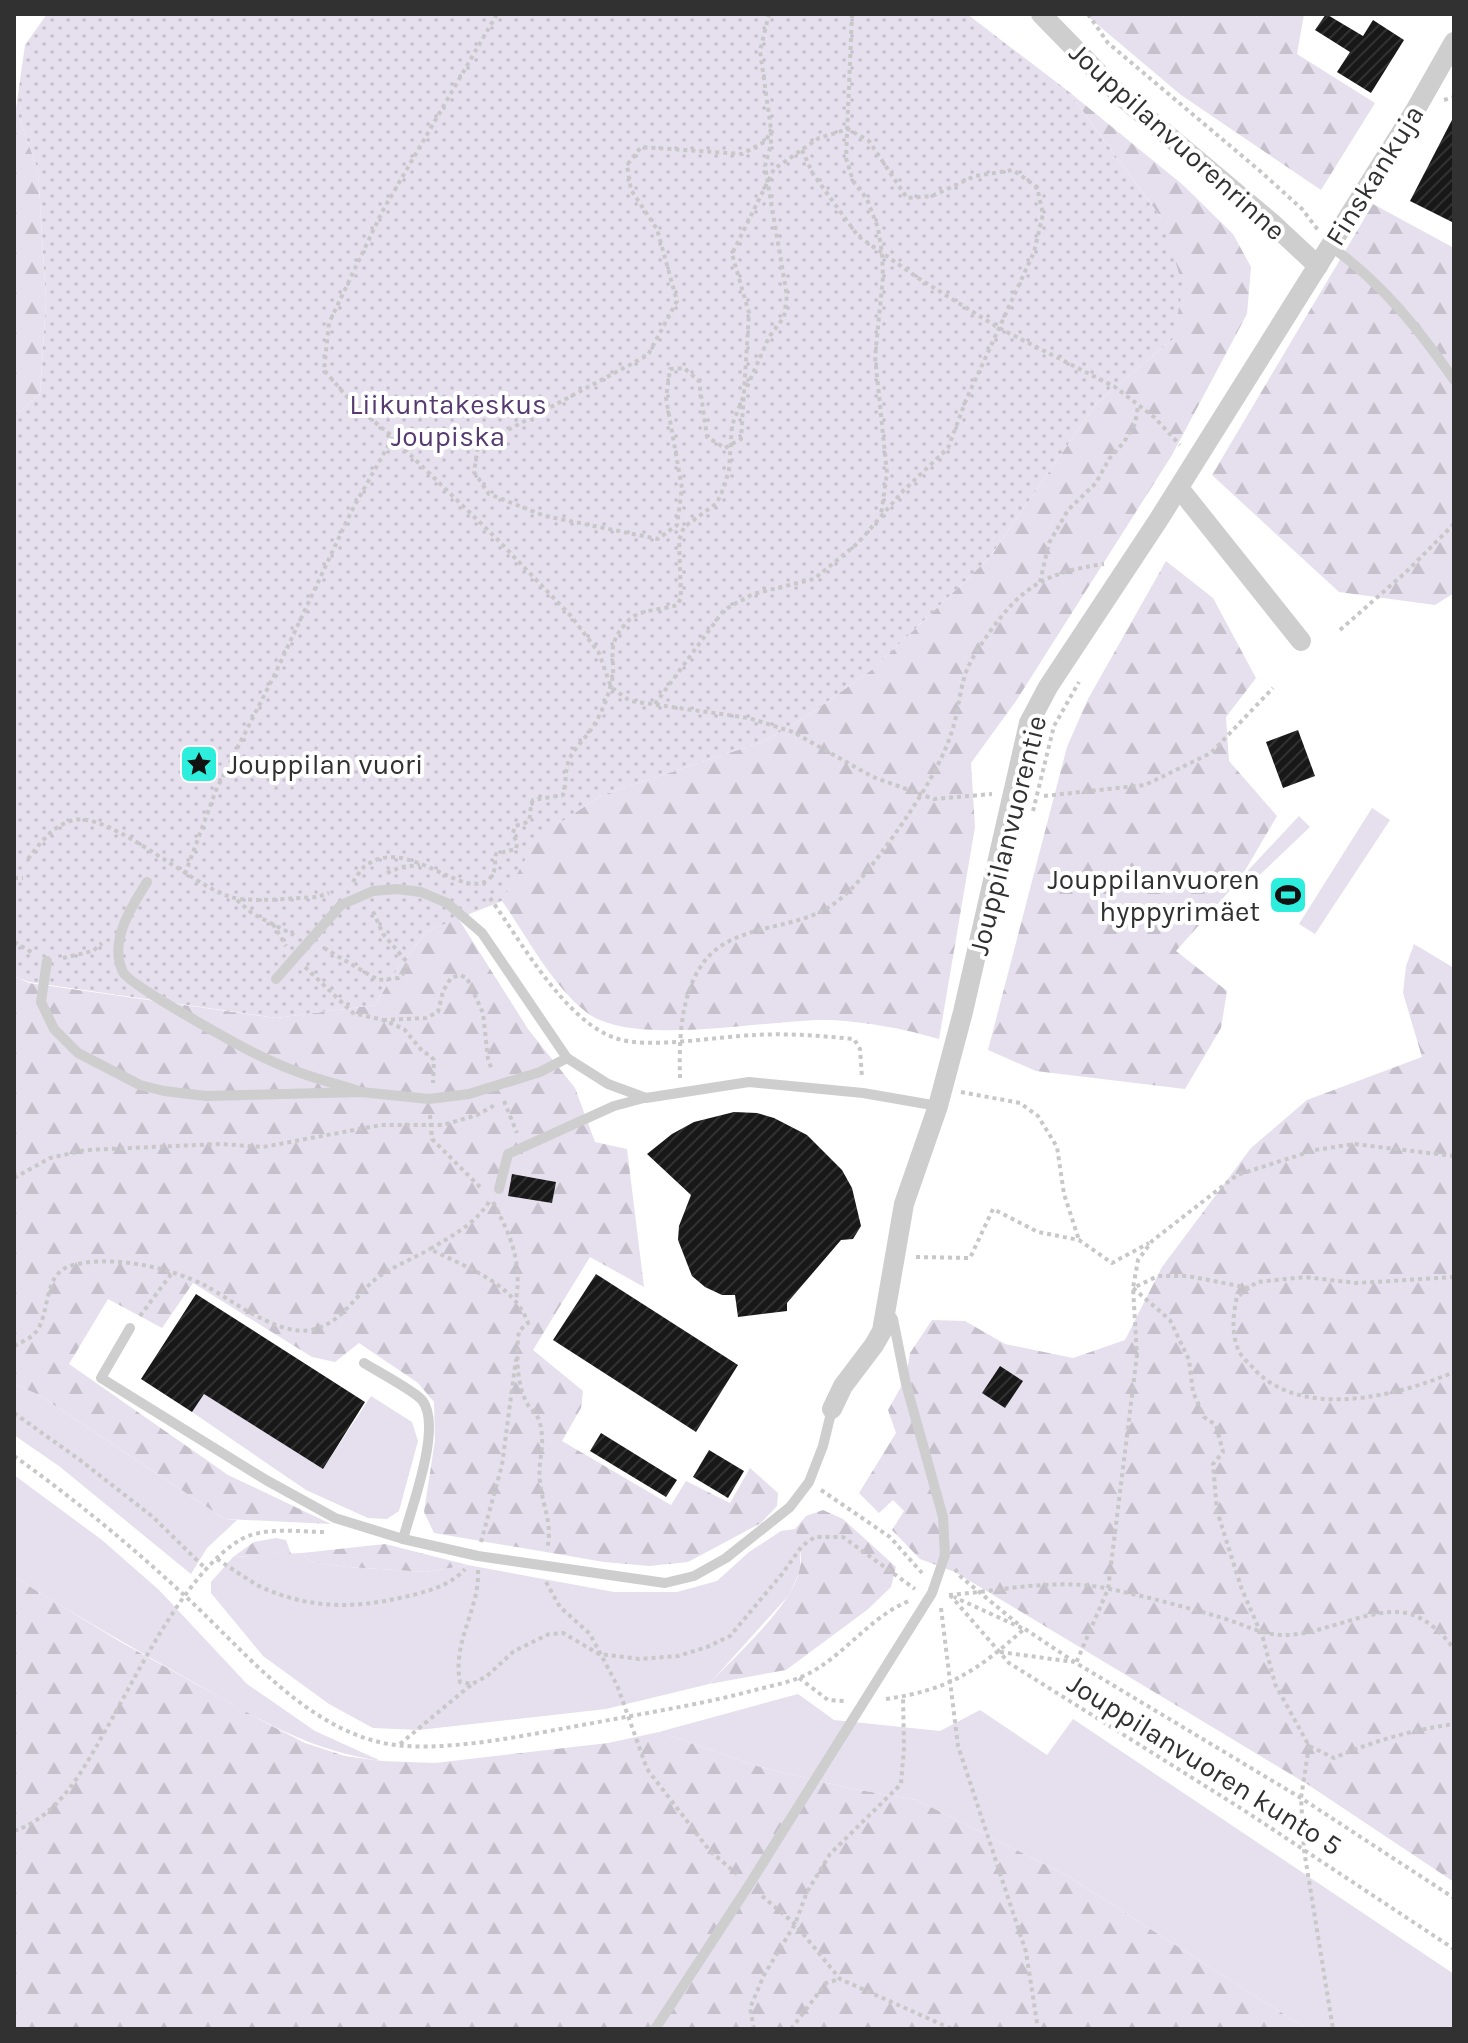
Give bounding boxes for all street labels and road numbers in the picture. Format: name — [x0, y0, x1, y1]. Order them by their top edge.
street label: Jouppilanvuorenrinne — [1063, 36, 1292, 247]
street label: Finskankuja — [1318, 99, 1431, 252]
street label: Jouppilanvuorentie — [962, 712, 1053, 958]
street label: Jouppilanvuoren kunto 5 — [1062, 1666, 1348, 1862]

